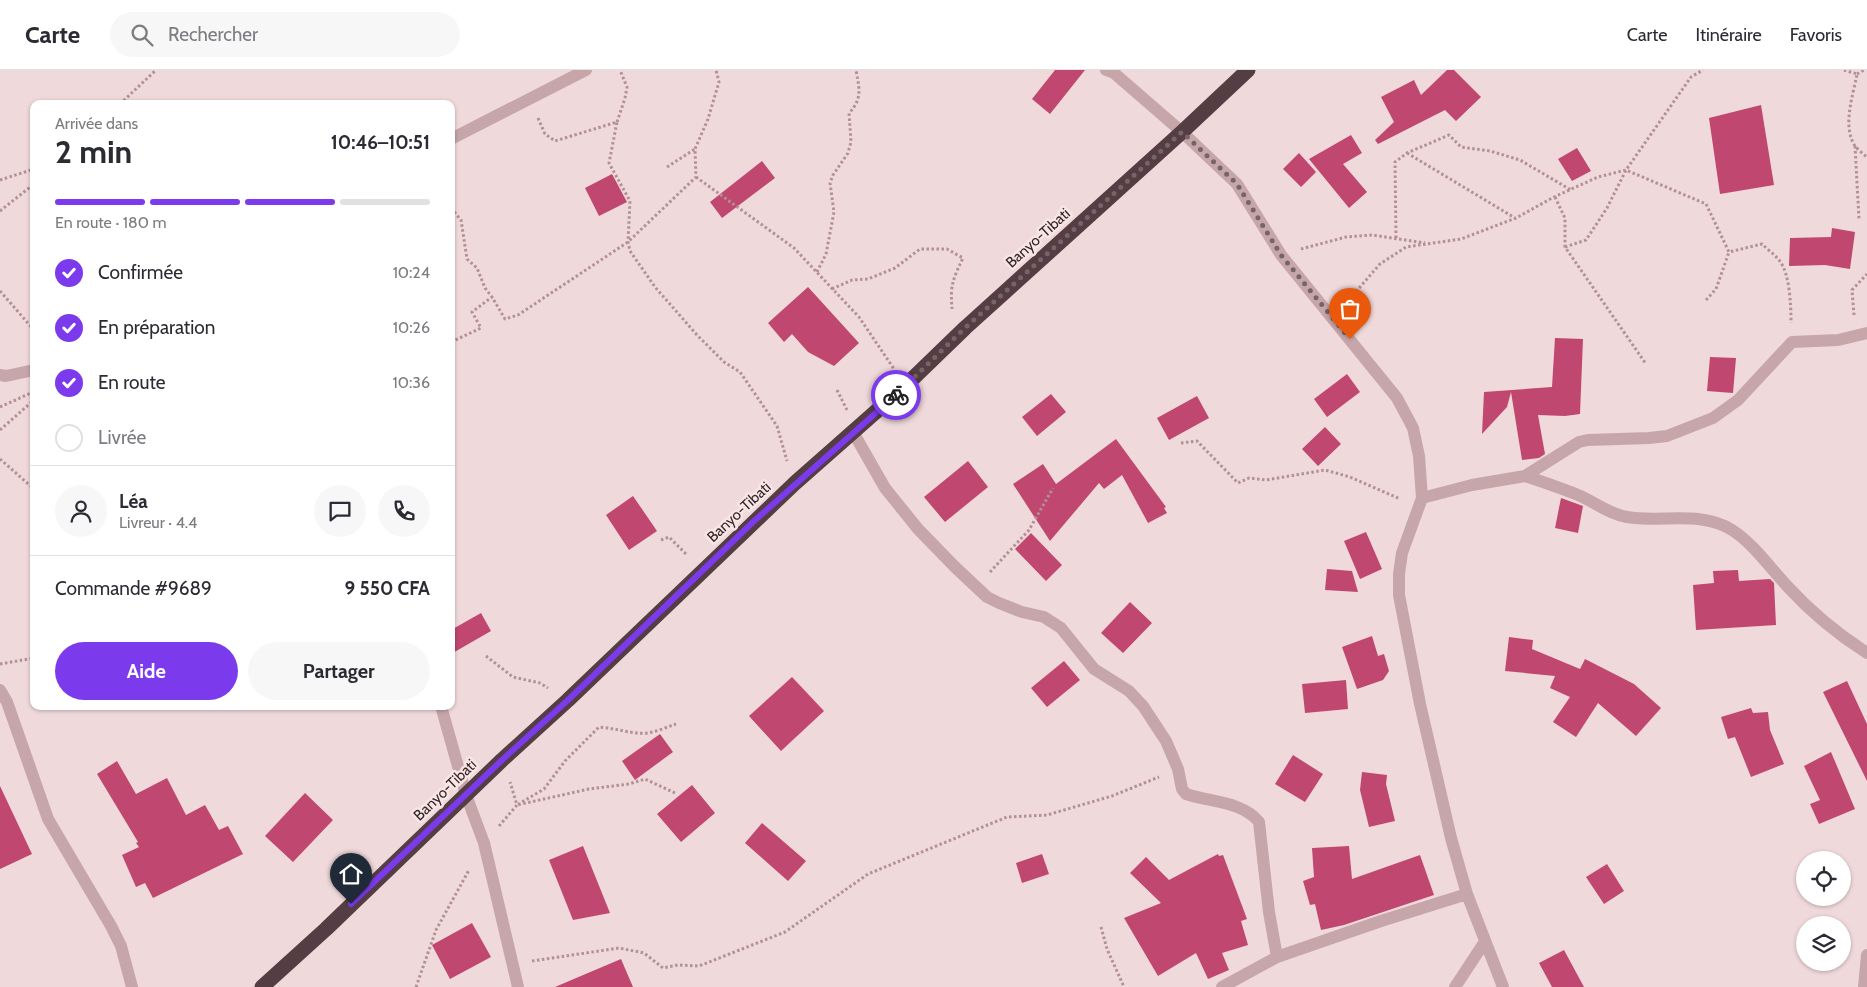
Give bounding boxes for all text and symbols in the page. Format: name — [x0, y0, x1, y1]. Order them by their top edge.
search box — [110, 12, 460, 57]
text: Carte — [25, 20, 80, 49]
icon: search — [128, 21, 156, 49]
text: Rechercher — [168, 23, 258, 46]
text: Carte — [1627, 24, 1667, 46]
text: Itinéraire — [1695, 24, 1762, 46]
text: Favoris — [1790, 24, 1842, 46]
text: Arrivée dans — [55, 114, 138, 133]
text: 10:46–10:51 — [331, 131, 430, 154]
text: 2 min — [55, 132, 132, 171]
street label: Banyo-Tibati — [1002, 204, 1074, 272]
text: En route · 180 m — [55, 213, 167, 232]
icon: check — [55, 259, 83, 287]
text: Confirmée — [98, 261, 183, 284]
text: 10:24 — [393, 263, 430, 282]
pin — [1329, 288, 1371, 339]
icon: bag — [1336, 295, 1364, 323]
icon: check — [55, 314, 83, 342]
text: En préparation — [98, 316, 215, 339]
text: 10:26 — [393, 318, 430, 337]
icon: check — [55, 369, 83, 397]
courier — [871, 370, 921, 420]
text: En route — [98, 371, 165, 394]
text: 10:36 — [393, 373, 430, 392]
icon: bike — [882, 381, 910, 409]
text: Livrée — [98, 426, 146, 449]
street label: Banyo-Tibati — [703, 478, 775, 546]
button: person — [55, 485, 107, 537]
button: chat — [314, 485, 366, 537]
button: phone — [378, 485, 430, 537]
text: Léa — [119, 490, 148, 513]
text: Livreur · 4.4 — [119, 513, 197, 532]
text: Commande #9689 — [55, 577, 212, 600]
text: 9 550 CFA — [345, 577, 430, 600]
button: Aide — [55, 642, 238, 700]
button: Partager — [248, 642, 430, 700]
street label: Banyo-Tibati — [410, 756, 480, 824]
map controls — [1796, 851, 1851, 971]
button: locate — [1796, 851, 1851, 906]
pin — [330, 853, 372, 904]
icon: home — [337, 860, 365, 888]
button: layers — [1796, 916, 1851, 971]

